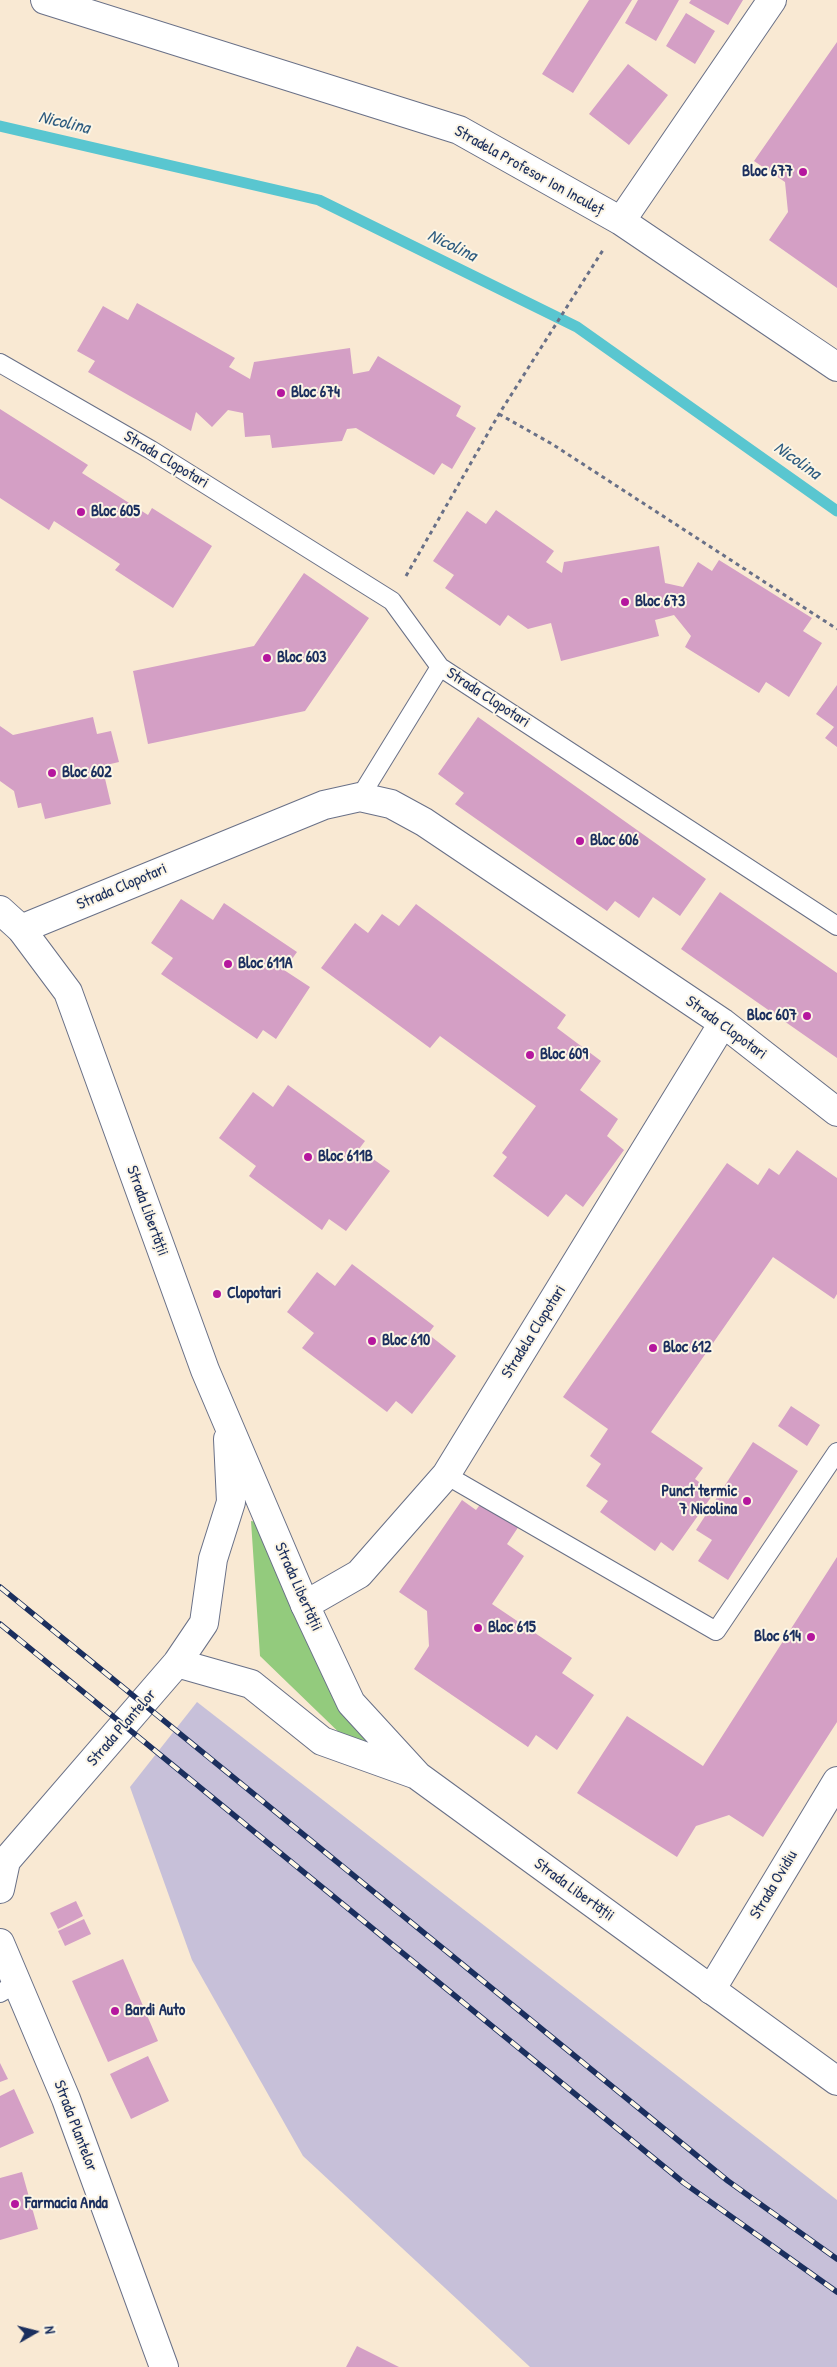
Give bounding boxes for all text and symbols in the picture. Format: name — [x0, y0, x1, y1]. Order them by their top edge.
water label: Nicolina — [36, 107, 92, 139]
street label: Stradela Profesor Ion Inculeț — [451, 122, 607, 220]
place label: Bloc 677 — [742, 162, 793, 182]
marker: Bloc 677 — [797, 166, 809, 178]
water label: Nicolina — [424, 225, 480, 267]
place label: Bloc 674 — [291, 383, 340, 403]
marker: Bloc 674 — [275, 387, 287, 399]
street label: Strada Clopotari — [120, 427, 212, 493]
water label: Nicolina — [770, 437, 824, 485]
place label: Bloc 605 — [91, 502, 140, 522]
marker: Bloc 605 — [75, 506, 87, 518]
place label: Bloc 673 — [635, 592, 685, 612]
marker: Bloc 673 — [619, 596, 631, 608]
place label: Bloc 603 — [277, 648, 326, 668]
marker: Bloc 603 — [261, 652, 273, 664]
street label: Strada Clopotari — [443, 664, 533, 732]
place label: Bloc 602 — [62, 763, 112, 783]
marker: Bloc 602 — [46, 767, 58, 779]
place label: Bloc 606 — [590, 831, 639, 851]
marker: Bloc 606 — [574, 835, 586, 847]
street label: Strada Clopotari — [74, 859, 170, 915]
place label: Bloc 611A — [238, 954, 293, 974]
marker: Bloc 611A — [222, 958, 234, 970]
street label: Strada Clopotari — [682, 992, 770, 1064]
place label: Bloc 607 — [747, 1006, 797, 1026]
marker: Bloc 607 — [801, 1010, 813, 1022]
place label: Bloc 609 — [540, 1045, 588, 1065]
marker: Bloc 609 — [524, 1049, 536, 1061]
place label: Bloc 611B — [318, 1147, 373, 1167]
marker: Bloc 611B — [302, 1151, 314, 1163]
street label: Strada Libertății — [122, 1163, 172, 1259]
street label: Stradela Clopotari — [498, 1282, 570, 1382]
place label: Clopotari — [227, 1284, 281, 1304]
marker: Clopotari — [211, 1288, 223, 1300]
place label: Bloc 610 — [382, 1331, 430, 1351]
marker: Bloc 610 — [366, 1335, 378, 1347]
place label: Bloc 612 — [663, 1338, 711, 1358]
marker: Bloc 612 — [647, 1342, 659, 1354]
place label: Punct termic 7 Nicolina — [662, 1482, 737, 1520]
marker: Punct termic 7 Nicolina — [741, 1495, 753, 1507]
street label: Strada Libertății — [270, 1540, 326, 1634]
place label: Bloc 615 — [488, 1618, 536, 1638]
marker: Bloc 615 — [472, 1622, 484, 1634]
place label: Bloc 614 — [754, 1627, 801, 1647]
marker: Bloc 614 — [805, 1631, 817, 1643]
street label: Strada Plantelor — [83, 1686, 161, 1770]
street label: Strada Ovidiu — [746, 1847, 802, 1923]
street label: Strada Libertății — [530, 1854, 618, 1926]
place label: Bardi Auto — [125, 2001, 185, 2021]
marker: Bardi Auto — [109, 2005, 121, 2017]
street label: Strada Plantelor — [49, 2078, 101, 2174]
place label: Farmacia Anda — [25, 2194, 108, 2214]
marker: Farmacia Anda — [9, 2198, 21, 2210]
north arrow — [10, 2307, 60, 2357]
text: N — [40, 2325, 60, 2335]

